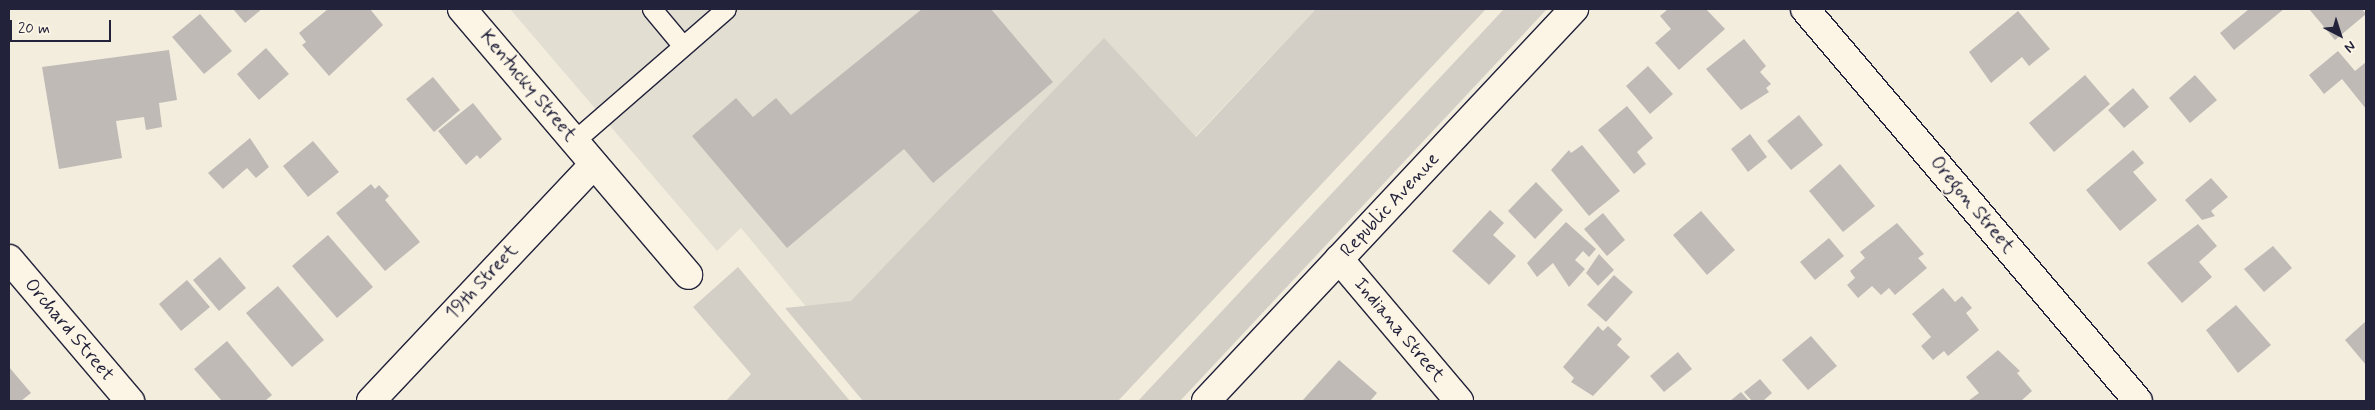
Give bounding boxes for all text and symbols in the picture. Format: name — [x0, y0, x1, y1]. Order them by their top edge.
scale bar — [12, 10, 114, 42]
north arrow — [2315, 10, 2365, 60]
text: 20 m — [18, 19, 50, 39]
street label: Kentucky Street — [475, 26, 581, 146]
text: N — [2340, 37, 2359, 56]
street label: Republic Avenue — [1338, 150, 1442, 260]
street label: Oregon Street — [1925, 152, 2019, 258]
street label: 19th Street — [441, 239, 523, 325]
street label: Indiana Street — [1349, 273, 1449, 387]
street label: Orchard Street — [20, 274, 118, 386]

